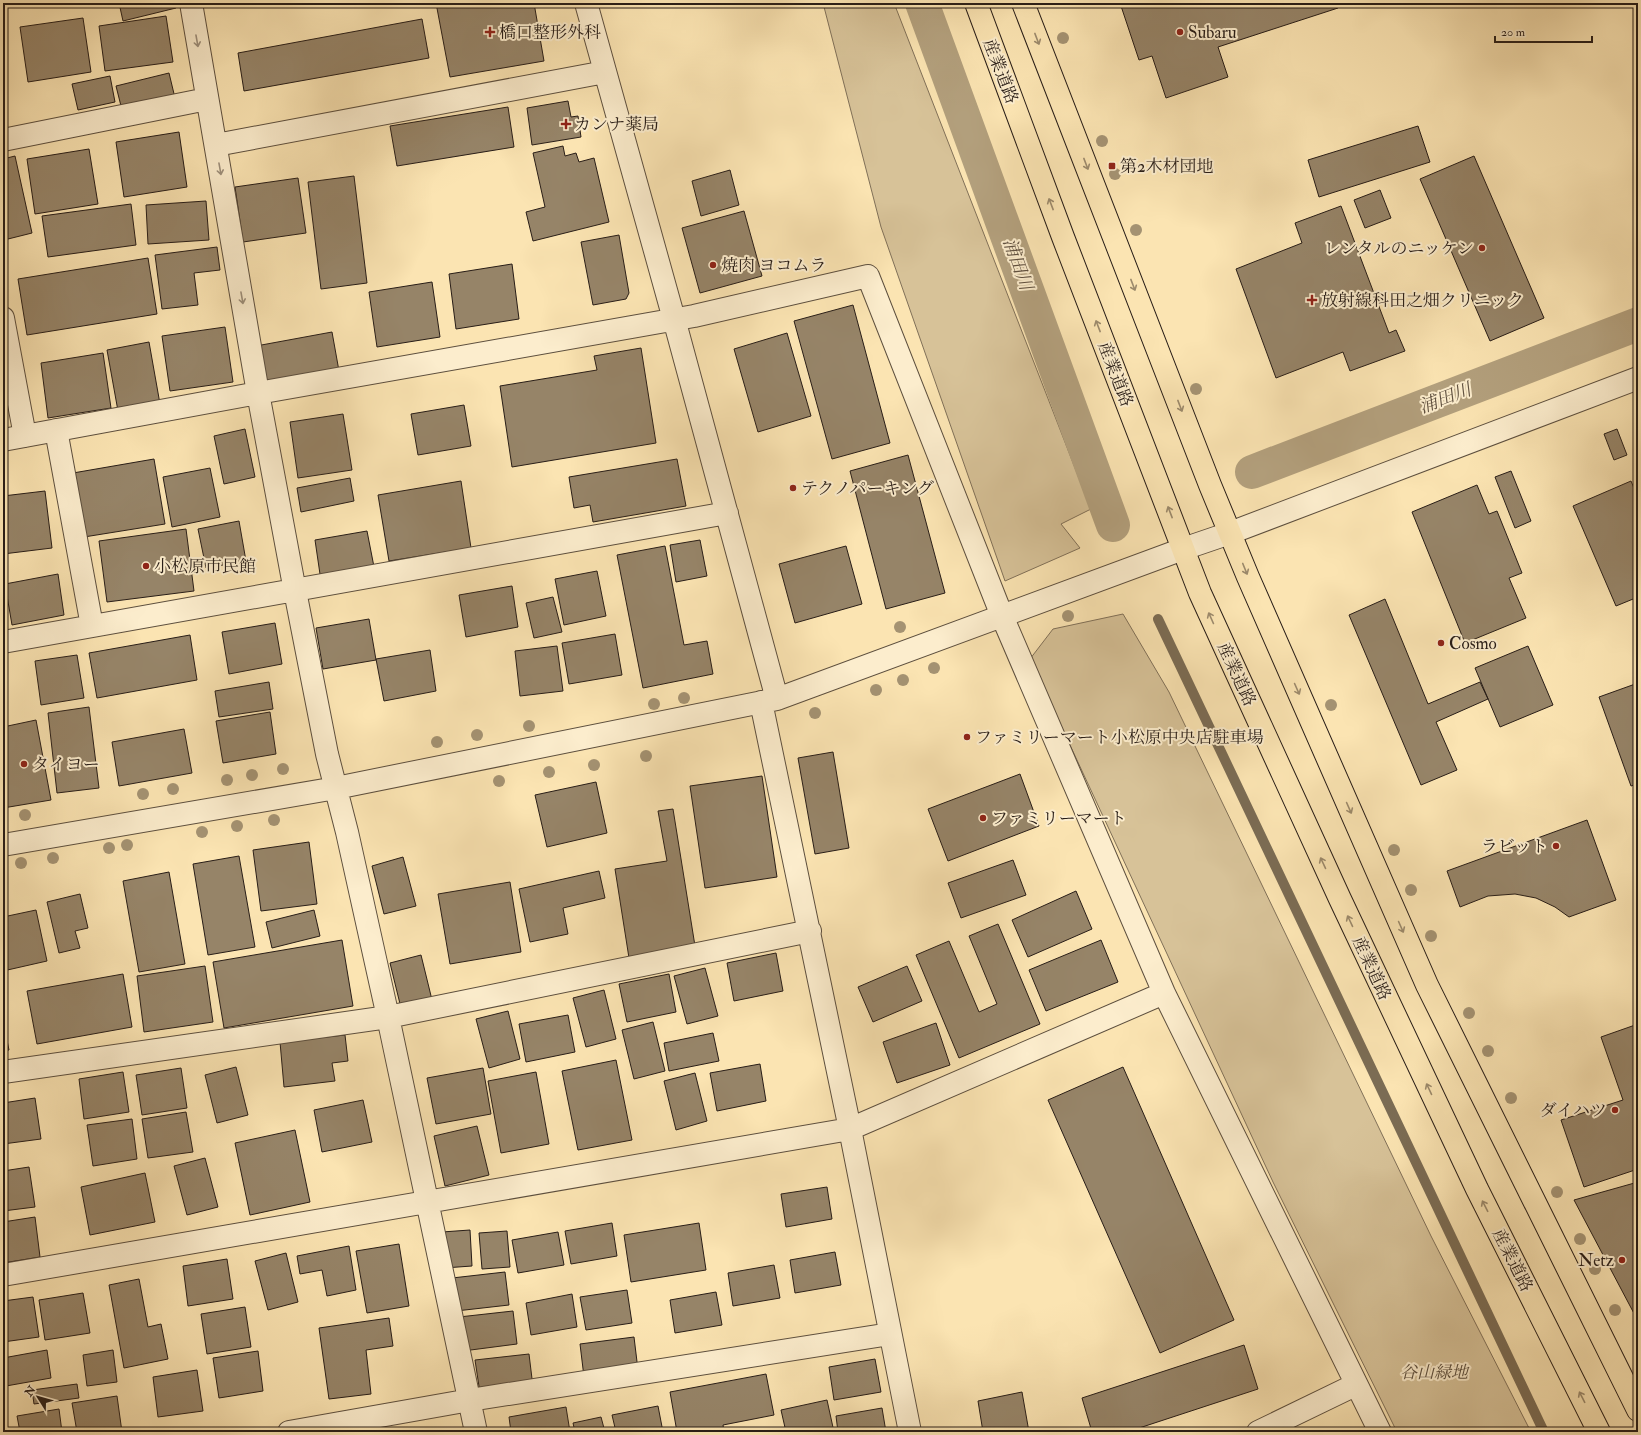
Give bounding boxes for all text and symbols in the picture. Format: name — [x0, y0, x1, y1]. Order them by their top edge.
scale bar — [1495, 18, 1592, 44]
place label: 橋口整形外科 — [499, 22, 601, 43]
place label: Subaru — [1188, 22, 1237, 43]
text: 20 m — [1501, 25, 1526, 40]
marker: 橋口整形外科 — [484, 26, 496, 38]
marker: Subaru — [1175, 27, 1185, 37]
one-way arrow — [1034, 33, 1042, 45]
one-way arrow — [194, 35, 202, 48]
street label: 産業道路 — [979, 36, 1023, 107]
place label: カンナ薬局 — [574, 114, 659, 135]
marker: カンナ薬局 — [561, 119, 571, 129]
place label: 第2木材団地 — [1120, 156, 1214, 177]
one-way arrow — [1082, 158, 1090, 170]
marker: 第2木材団地 — [1107, 161, 1117, 171]
one-way arrow — [217, 162, 225, 175]
one-way arrow — [1047, 199, 1055, 211]
water label: 浦田川 — [997, 235, 1038, 295]
place label: レンタルのニッケン — [1324, 238, 1474, 259]
marker: レンタルのニッケン — [1477, 243, 1487, 253]
place label: 焼肉 ヨコムラ — [721, 255, 827, 276]
marker: 焼肉 ヨコムラ — [708, 260, 718, 270]
one-way arrow — [1129, 279, 1137, 291]
place label: 放射線科田之畑クリニック — [1321, 290, 1524, 311]
one-way arrow — [238, 291, 246, 304]
marker: 放射線科田之畑クリニック — [1306, 294, 1318, 306]
one-way arrow — [1093, 320, 1101, 332]
street label: 産業道路 — [1094, 339, 1138, 410]
water label: 浦田川 — [1416, 377, 1476, 419]
one-way arrow — [1176, 400, 1184, 412]
place label: テクノパーキング — [801, 478, 934, 499]
marker: テクノパーキング — [788, 483, 798, 493]
one-way arrow — [1165, 507, 1173, 519]
place label: 小松原市民館 — [154, 556, 256, 577]
marker: 小松原市民館 — [141, 561, 151, 571]
one-way arrow — [1241, 563, 1249, 575]
one-way arrow — [1207, 612, 1214, 624]
place label: Cosmo — [1449, 633, 1497, 654]
marker: Cosmo — [1436, 638, 1446, 648]
street label: 産業道路 — [1213, 639, 1260, 709]
one-way arrow — [1294, 682, 1301, 694]
place label: ファミリーマート小松原中央店駐車場 — [975, 727, 1264, 748]
marker: ファミリーマート小松原中央店駐車場 — [962, 732, 972, 742]
place label: タイヨー — [32, 754, 100, 775]
marker: タイヨー — [19, 759, 29, 769]
one-way arrow — [1346, 801, 1353, 813]
place label: ファミリーマート — [991, 808, 1127, 829]
marker: ファミリーマート — [978, 813, 988, 823]
place label: ラビット — [1481, 836, 1548, 857]
marker: ラビット — [1551, 841, 1561, 851]
one-way arrow — [1319, 858, 1326, 870]
one-way arrow — [1346, 915, 1353, 927]
one-way arrow — [1398, 920, 1405, 932]
street label: 産業道路 — [1348, 933, 1395, 1003]
one-way arrow — [1425, 1083, 1432, 1095]
place label: ダイハツ — [1540, 1100, 1607, 1121]
marker: ダイハツ — [1610, 1105, 1620, 1115]
one-way arrow — [1481, 1200, 1489, 1212]
street label: 産業道路 — [1488, 1225, 1537, 1295]
place label: Netz — [1578, 1250, 1614, 1271]
marker: Netz — [1617, 1255, 1627, 1265]
park label: 谷山緑地 — [1400, 1362, 1470, 1383]
north arrow — [18, 1377, 58, 1417]
text: N — [22, 1383, 39, 1400]
one-way arrow — [1578, 1391, 1585, 1403]

